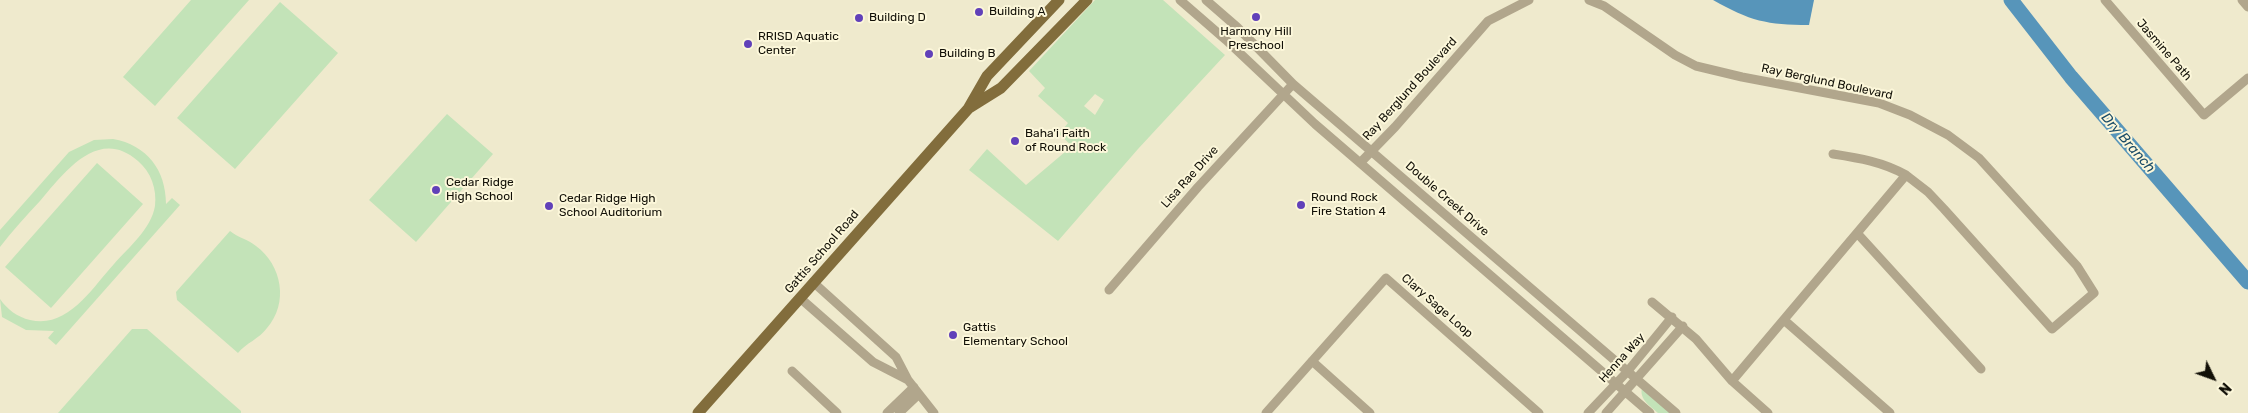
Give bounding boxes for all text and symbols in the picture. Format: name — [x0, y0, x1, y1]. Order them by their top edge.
place label: Building A — [989, 5, 1046, 19]
marker: Building A — [973, 6, 985, 18]
place label: Building D — [869, 11, 926, 25]
marker: Harmony Hill Preschool — [1250, 11, 1262, 23]
marker: Building D — [853, 12, 865, 24]
street label: Jasmine Path — [2133, 16, 2195, 84]
place label: Harmony Hill Preschool — [1220, 25, 1292, 53]
place label: RRISD Aquatic Center — [758, 30, 839, 58]
street label: Ray Berglund Boulevard — [1360, 34, 1460, 144]
marker: RRISD Aquatic Center — [742, 38, 754, 50]
place label: Building B — [939, 47, 995, 61]
marker: Building B — [923, 48, 935, 60]
street label: Ray Berglund Boulevard — [1760, 61, 1894, 103]
water label: Dry Branch — [2097, 110, 2159, 176]
place label: Baha'i Faith of Round Rock — [1025, 127, 1106, 155]
marker: Baha'i Faith of Round Rock — [1009, 135, 1021, 147]
street label: Lisa Rae Drive — [1158, 143, 1222, 211]
street label: Double Creek Drive — [1402, 159, 1492, 239]
place label: Cedar Ridge High School — [446, 176, 514, 204]
marker: Cedar Ridge High School — [430, 184, 442, 196]
place label: Round Rock Fire Station 4 — [1311, 191, 1386, 219]
place label: Cedar Ridge High School Auditorium — [559, 192, 662, 220]
marker: Round Rock Fire Station 4 — [1295, 199, 1307, 211]
marker: Cedar Ridge High School Auditorium — [543, 200, 555, 212]
street label: Gattis School Road — [782, 207, 862, 297]
street label: Clary Sage Loop — [1398, 271, 1476, 341]
place label: Gattis Elementary School — [963, 321, 1068, 349]
marker: Gattis Elementary School — [947, 329, 959, 341]
street label: Henna Way — [1596, 330, 1648, 386]
north arrow — [2188, 353, 2238, 403]
text: N — [2215, 379, 2234, 398]

